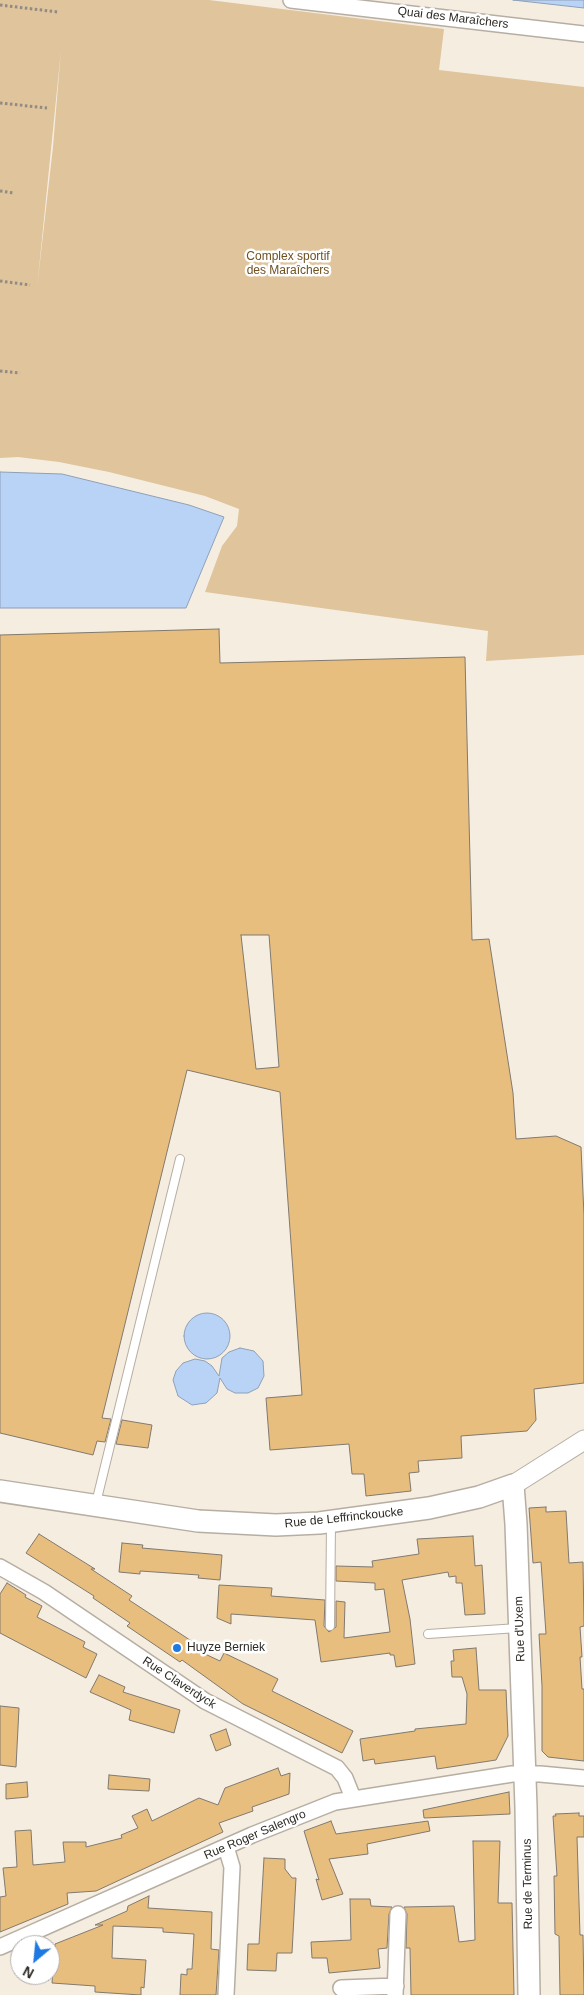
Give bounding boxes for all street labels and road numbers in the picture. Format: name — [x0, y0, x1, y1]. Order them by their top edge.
street label: Quai des Maraîchers — [397, 4, 509, 32]
street label: Rue de Leffrinckoucke — [284, 1505, 404, 1531]
street label: Rue d'Uxem — [512, 1596, 528, 1662]
street label: Rue Claverdyck — [140, 1654, 218, 1712]
street label: Rue Roger Salengro — [202, 1807, 308, 1863]
street label: Rue de Terminus — [520, 1839, 536, 1929]

